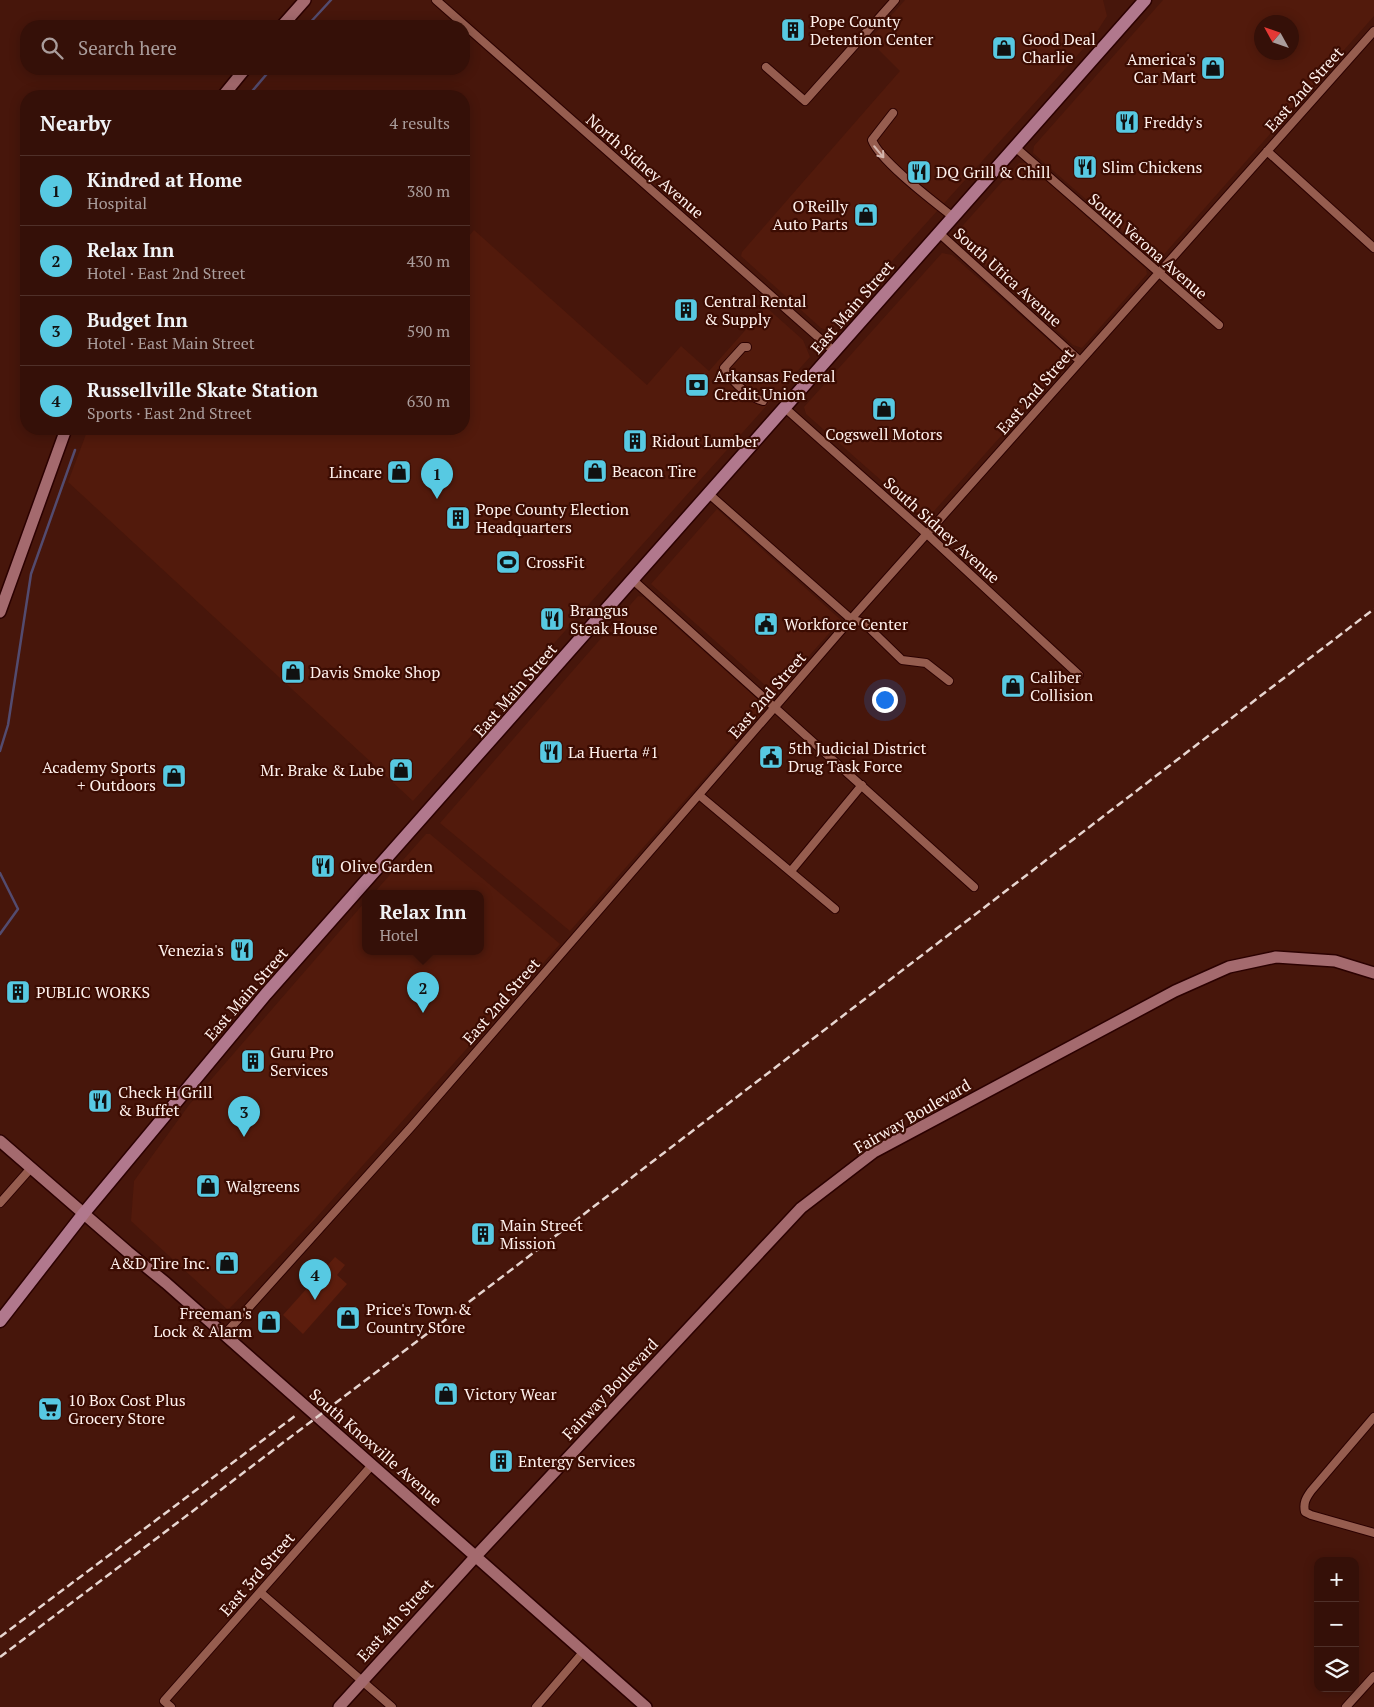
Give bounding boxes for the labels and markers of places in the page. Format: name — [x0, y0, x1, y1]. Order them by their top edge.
place label: Pope County Detention Center — [810, 10, 934, 50]
building icon: Pope County Detention Center — [780, 17, 806, 43]
place label: Good Deal Charlie — [1022, 28, 1096, 68]
shop icon: Good Deal Charlie — [991, 35, 1017, 61]
place label: America's Car Mart — [1127, 48, 1196, 88]
shop icon: America's Car Mart — [1200, 55, 1226, 81]
restaurant icon: Freddy's — [1114, 109, 1140, 135]
place label: Freddy's — [1144, 111, 1203, 133]
restaurant icon: Slim Chickens — [1072, 154, 1098, 180]
place label: Slim Chickens — [1102, 156, 1202, 178]
restaurant icon: DQ Grill & Chill — [906, 159, 932, 185]
place label: DQ Grill & Chill — [936, 161, 1051, 183]
place label: O'Reilly Auto Parts — [773, 195, 849, 235]
shop icon: O'Reilly Auto Parts — [853, 202, 879, 228]
place label: Central Rental & Supply — [704, 290, 807, 330]
building icon: Central Rental & Supply — [673, 297, 699, 323]
place label: Arkansas Federal Credit Union — [714, 365, 836, 405]
bank icon: Arkansas Federal Credit Union — [684, 372, 710, 398]
shop icon: Cogswell Motors — [871, 396, 897, 422]
place label: Cogswell Motors — [825, 423, 943, 445]
building icon: Ridout Lumber — [622, 428, 648, 454]
place label: Ridout Lumber — [652, 430, 759, 452]
pin: 1 — [421, 458, 453, 499]
shop icon: Beacon Tire — [582, 458, 608, 484]
shop icon: Lincare — [386, 459, 412, 485]
place label: Beacon Tire — [612, 460, 696, 482]
place label: Lincare — [329, 461, 382, 483]
place label: Pope County Election Headquarters — [476, 498, 629, 538]
building icon: Pope County Election Headquarters — [445, 505, 471, 531]
sports icon: CrossFit — [495, 549, 521, 575]
place label: CrossFit — [526, 551, 585, 573]
place label: Brangus Steak House — [570, 599, 657, 639]
restaurant icon: Brangus Steak House — [539, 606, 565, 632]
public building icon: Workforce Center — [753, 611, 779, 637]
place label: Workforce Center — [784, 613, 909, 635]
shop icon: Davis Smoke Shop — [280, 659, 306, 685]
place label: Davis Smoke Shop — [310, 661, 440, 683]
place label: Caliber Collision — [1030, 666, 1094, 706]
shop icon: Caliber Collision — [1000, 673, 1026, 699]
place label: 5th Judicial District Drug Task Force — [788, 737, 927, 777]
restaurant icon: La Huerta #1 — [538, 739, 564, 765]
place label: La Huerta #1 — [568, 741, 659, 763]
public building icon: 5th Judicial District Drug Task Force — [758, 744, 784, 770]
place label: Academy Sports + Outdoors — [42, 756, 156, 796]
shop icon: Mr. Brake & Lube — [388, 757, 414, 783]
place label: Mr. Brake & Lube — [260, 759, 384, 781]
shop icon: Academy Sports + Outdoors — [161, 763, 187, 789]
restaurant icon: Olive Garden — [310, 853, 336, 879]
place label: Olive Garden — [340, 855, 433, 877]
restaurant icon: Venezia's — [229, 937, 255, 963]
place label: Venezia's — [158, 939, 224, 961]
pin: 2 — [407, 972, 439, 1013]
building icon: PUBLIC WORKS — [5, 979, 31, 1005]
place label: PUBLIC WORKS — [36, 981, 150, 1003]
place label: Guru Pro Services — [270, 1041, 334, 1081]
building icon: Guru Pro Services — [240, 1048, 266, 1074]
place label: Check H Grill & Buffet — [118, 1081, 213, 1121]
restaurant icon: Check H Grill & Buffet — [87, 1088, 113, 1114]
pin: 3 — [228, 1096, 260, 1137]
shop icon: Walgreens — [195, 1173, 221, 1199]
place label: Walgreens — [226, 1175, 300, 1197]
place label: Main Street Mission — [500, 1214, 583, 1254]
building icon: Main Street Mission — [470, 1221, 496, 1247]
shop icon: A&D Tire Inc. — [214, 1250, 240, 1276]
place label: A&D Tire Inc. — [110, 1252, 210, 1274]
pin: 4 — [299, 1259, 331, 1300]
place label: Price's Town & Country Store — [366, 1298, 472, 1338]
place label: Freeman's Lock & Alarm — [154, 1302, 252, 1342]
shop icon: Price's Town & Country Store — [335, 1305, 361, 1331]
shop icon: Freeman's Lock & Alarm — [256, 1309, 282, 1335]
shop icon: Victory Wear — [433, 1381, 459, 1407]
place label: Victory Wear — [464, 1383, 557, 1405]
place label: 10 Box Cost Plus Grocery Store — [68, 1389, 186, 1429]
supermarket icon: 10 Box Cost Plus Grocery Store — [37, 1396, 63, 1422]
building icon: Entergy Services — [488, 1448, 514, 1474]
place label: Entergy Services — [518, 1450, 636, 1472]

